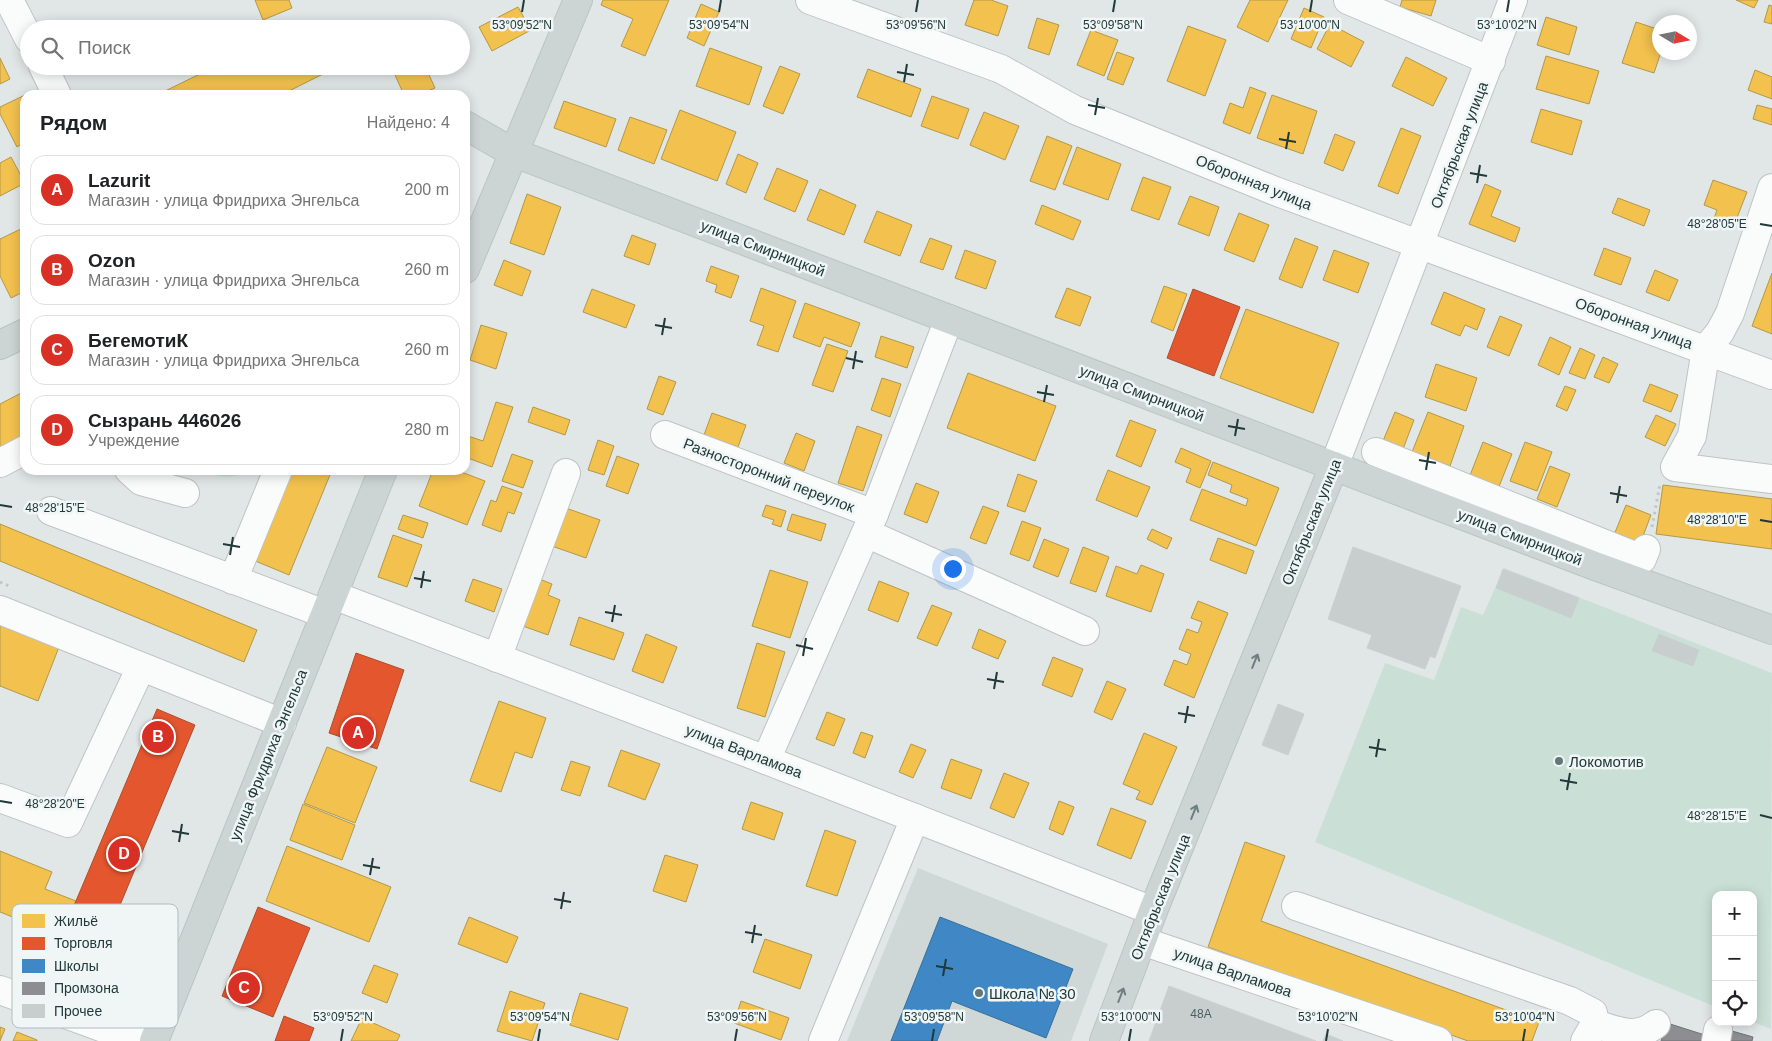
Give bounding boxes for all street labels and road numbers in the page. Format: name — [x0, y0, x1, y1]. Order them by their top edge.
street label: Октябрьская улица — [1427, 79, 1491, 211]
street label: Оборонная улица — [1193, 151, 1315, 213]
street label: улица Смирницкой — [698, 216, 828, 280]
street label: Оборонная улица — [1573, 294, 1696, 352]
street label: улица Смирницкой — [1077, 361, 1207, 425]
street label: Разносторонний переулок — [681, 434, 857, 516]
street label: Октябрьская улица — [1278, 456, 1344, 587]
street label: улица Смирницкой — [1455, 505, 1585, 569]
street label: улица Фридриха Энгельса — [226, 666, 310, 843]
street label: улица Варламова — [683, 721, 805, 781]
street label: Октябрьская улица — [1127, 831, 1193, 962]
street label: улица Варламова — [1172, 944, 1295, 1000]

